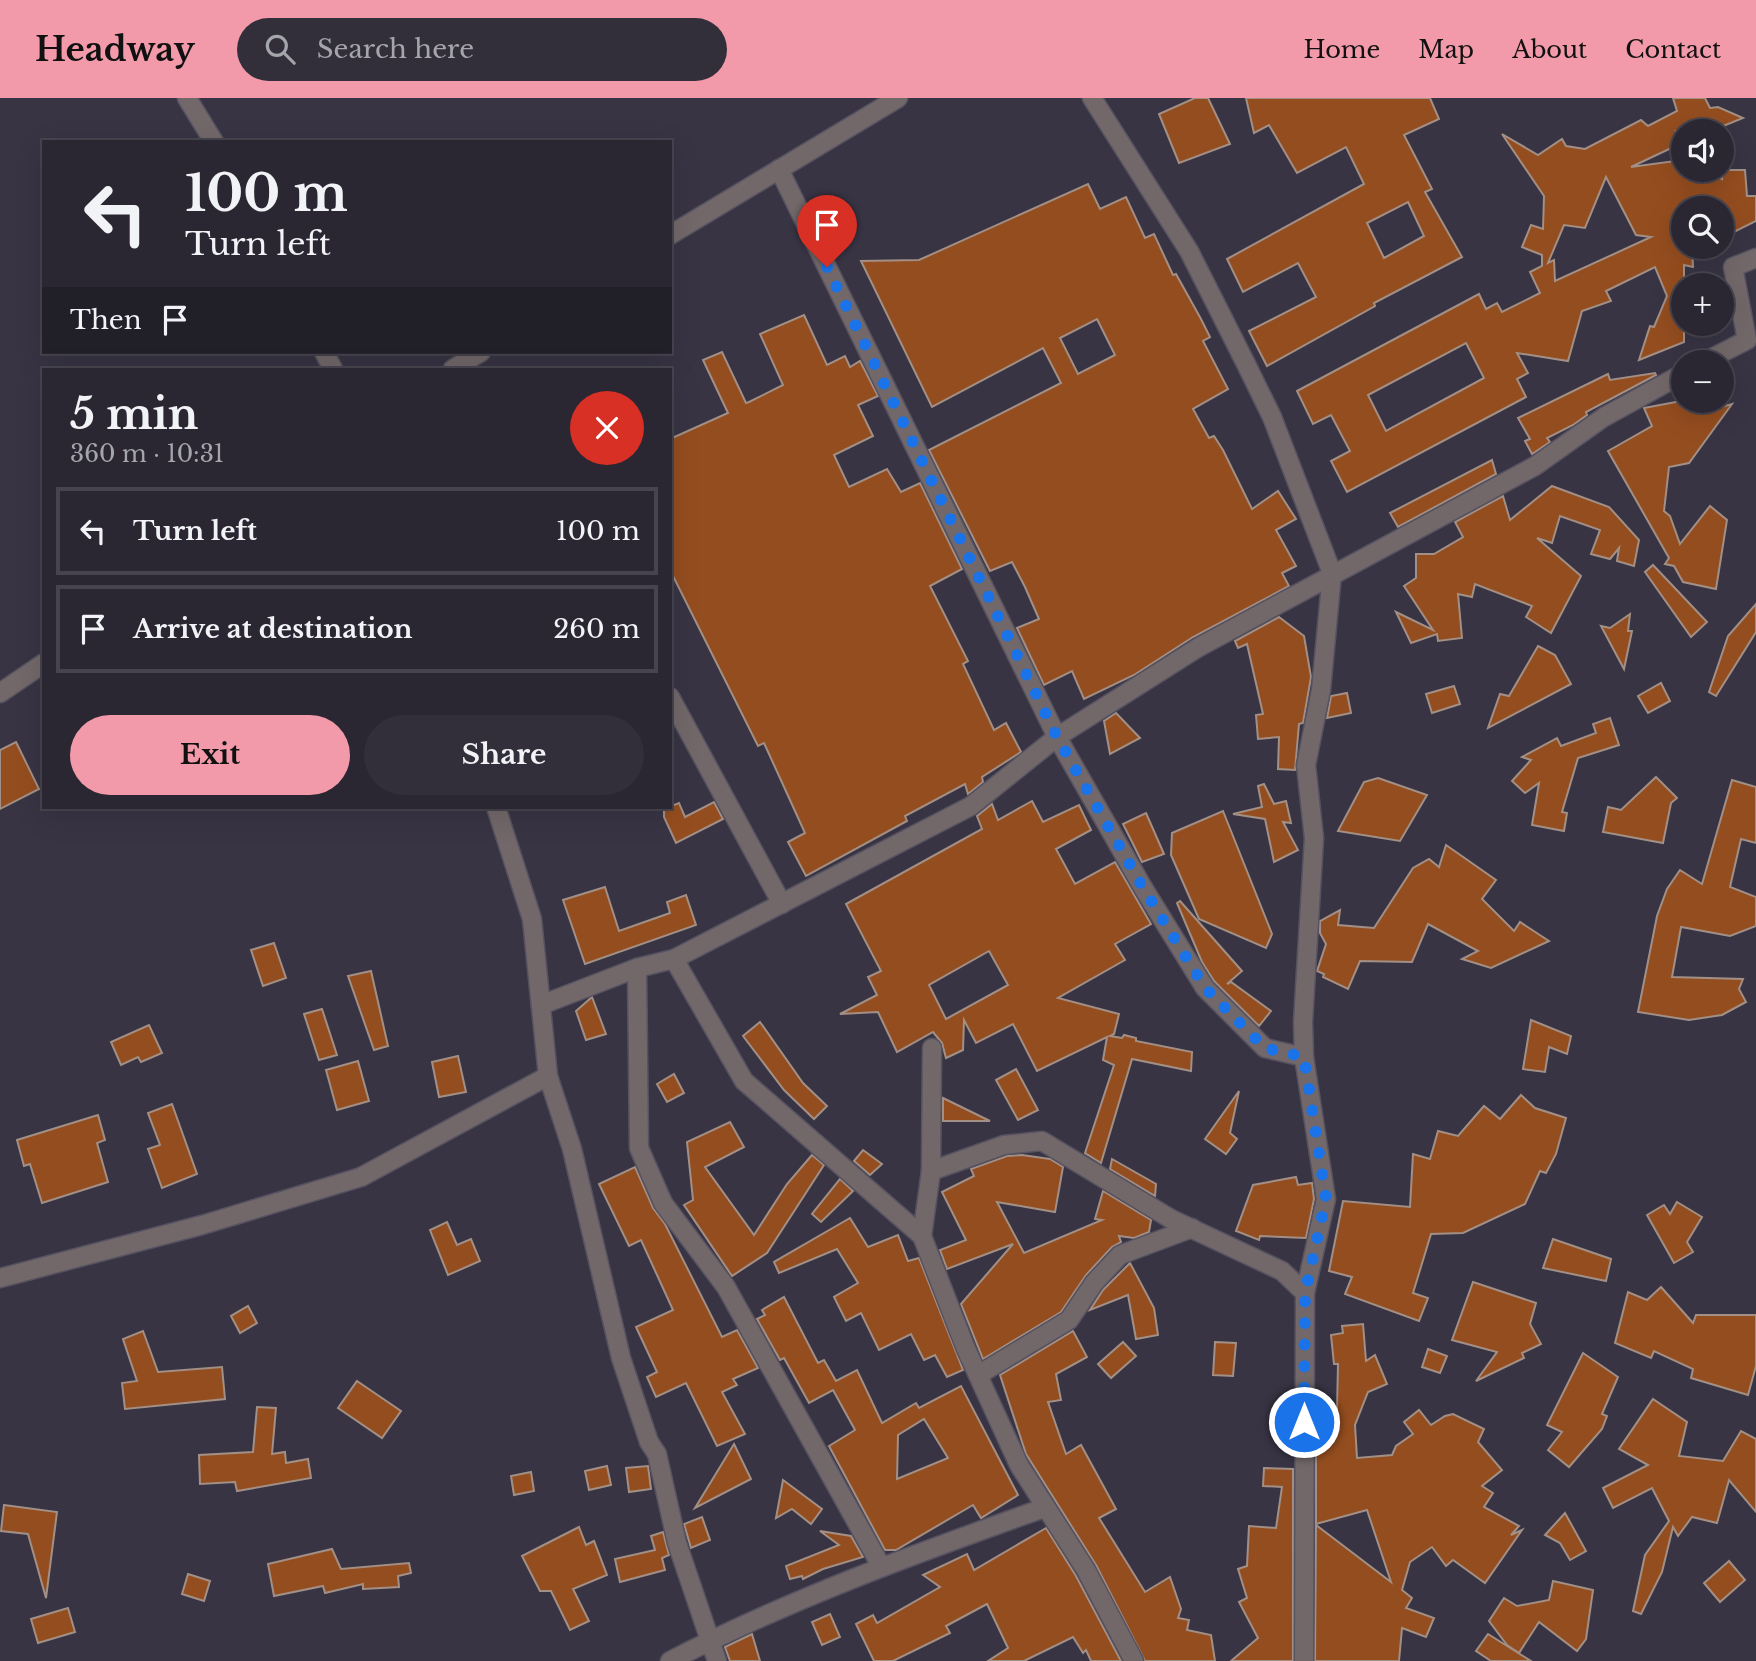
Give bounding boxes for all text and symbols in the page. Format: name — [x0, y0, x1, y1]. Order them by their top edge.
search box — [237, 18, 727, 81]
text: Headway — [35, 29, 195, 70]
icon: search — [261, 30, 299, 68]
text: Search here — [317, 33, 474, 65]
text: Home — [1304, 35, 1380, 64]
text: Map — [1418, 35, 1474, 64]
text: About — [1512, 35, 1587, 64]
text: Contact — [1625, 35, 1721, 64]
map controls — [1671, 119, 1734, 413]
button: sound — [1671, 119, 1734, 182]
text: 100 m — [185, 163, 348, 224]
icon: left — [70, 168, 161, 259]
pin — [797, 195, 857, 267]
button: search — [1671, 196, 1734, 259]
icon: arrive — [808, 206, 846, 244]
text: Turn left — [185, 224, 331, 264]
button: + — [1671, 273, 1734, 336]
icon: arrive — [156, 301, 194, 339]
text: Then — [70, 304, 142, 336]
button: − — [1671, 350, 1734, 413]
text: 5 min — [70, 388, 198, 440]
button: close — [570, 391, 644, 465]
text: 360 m · 10:31 — [70, 440, 224, 468]
icon: left — [74, 512, 112, 550]
text: Turn left — [133, 515, 257, 547]
text: 100 m — [556, 515, 640, 547]
icon: arrive — [74, 610, 112, 648]
text: Arrive at destination — [133, 613, 413, 645]
text: 260 m — [553, 613, 640, 645]
button: Exit — [70, 715, 350, 795]
button: Share — [364, 715, 644, 795]
position arrow — [1267, 1385, 1341, 1459]

